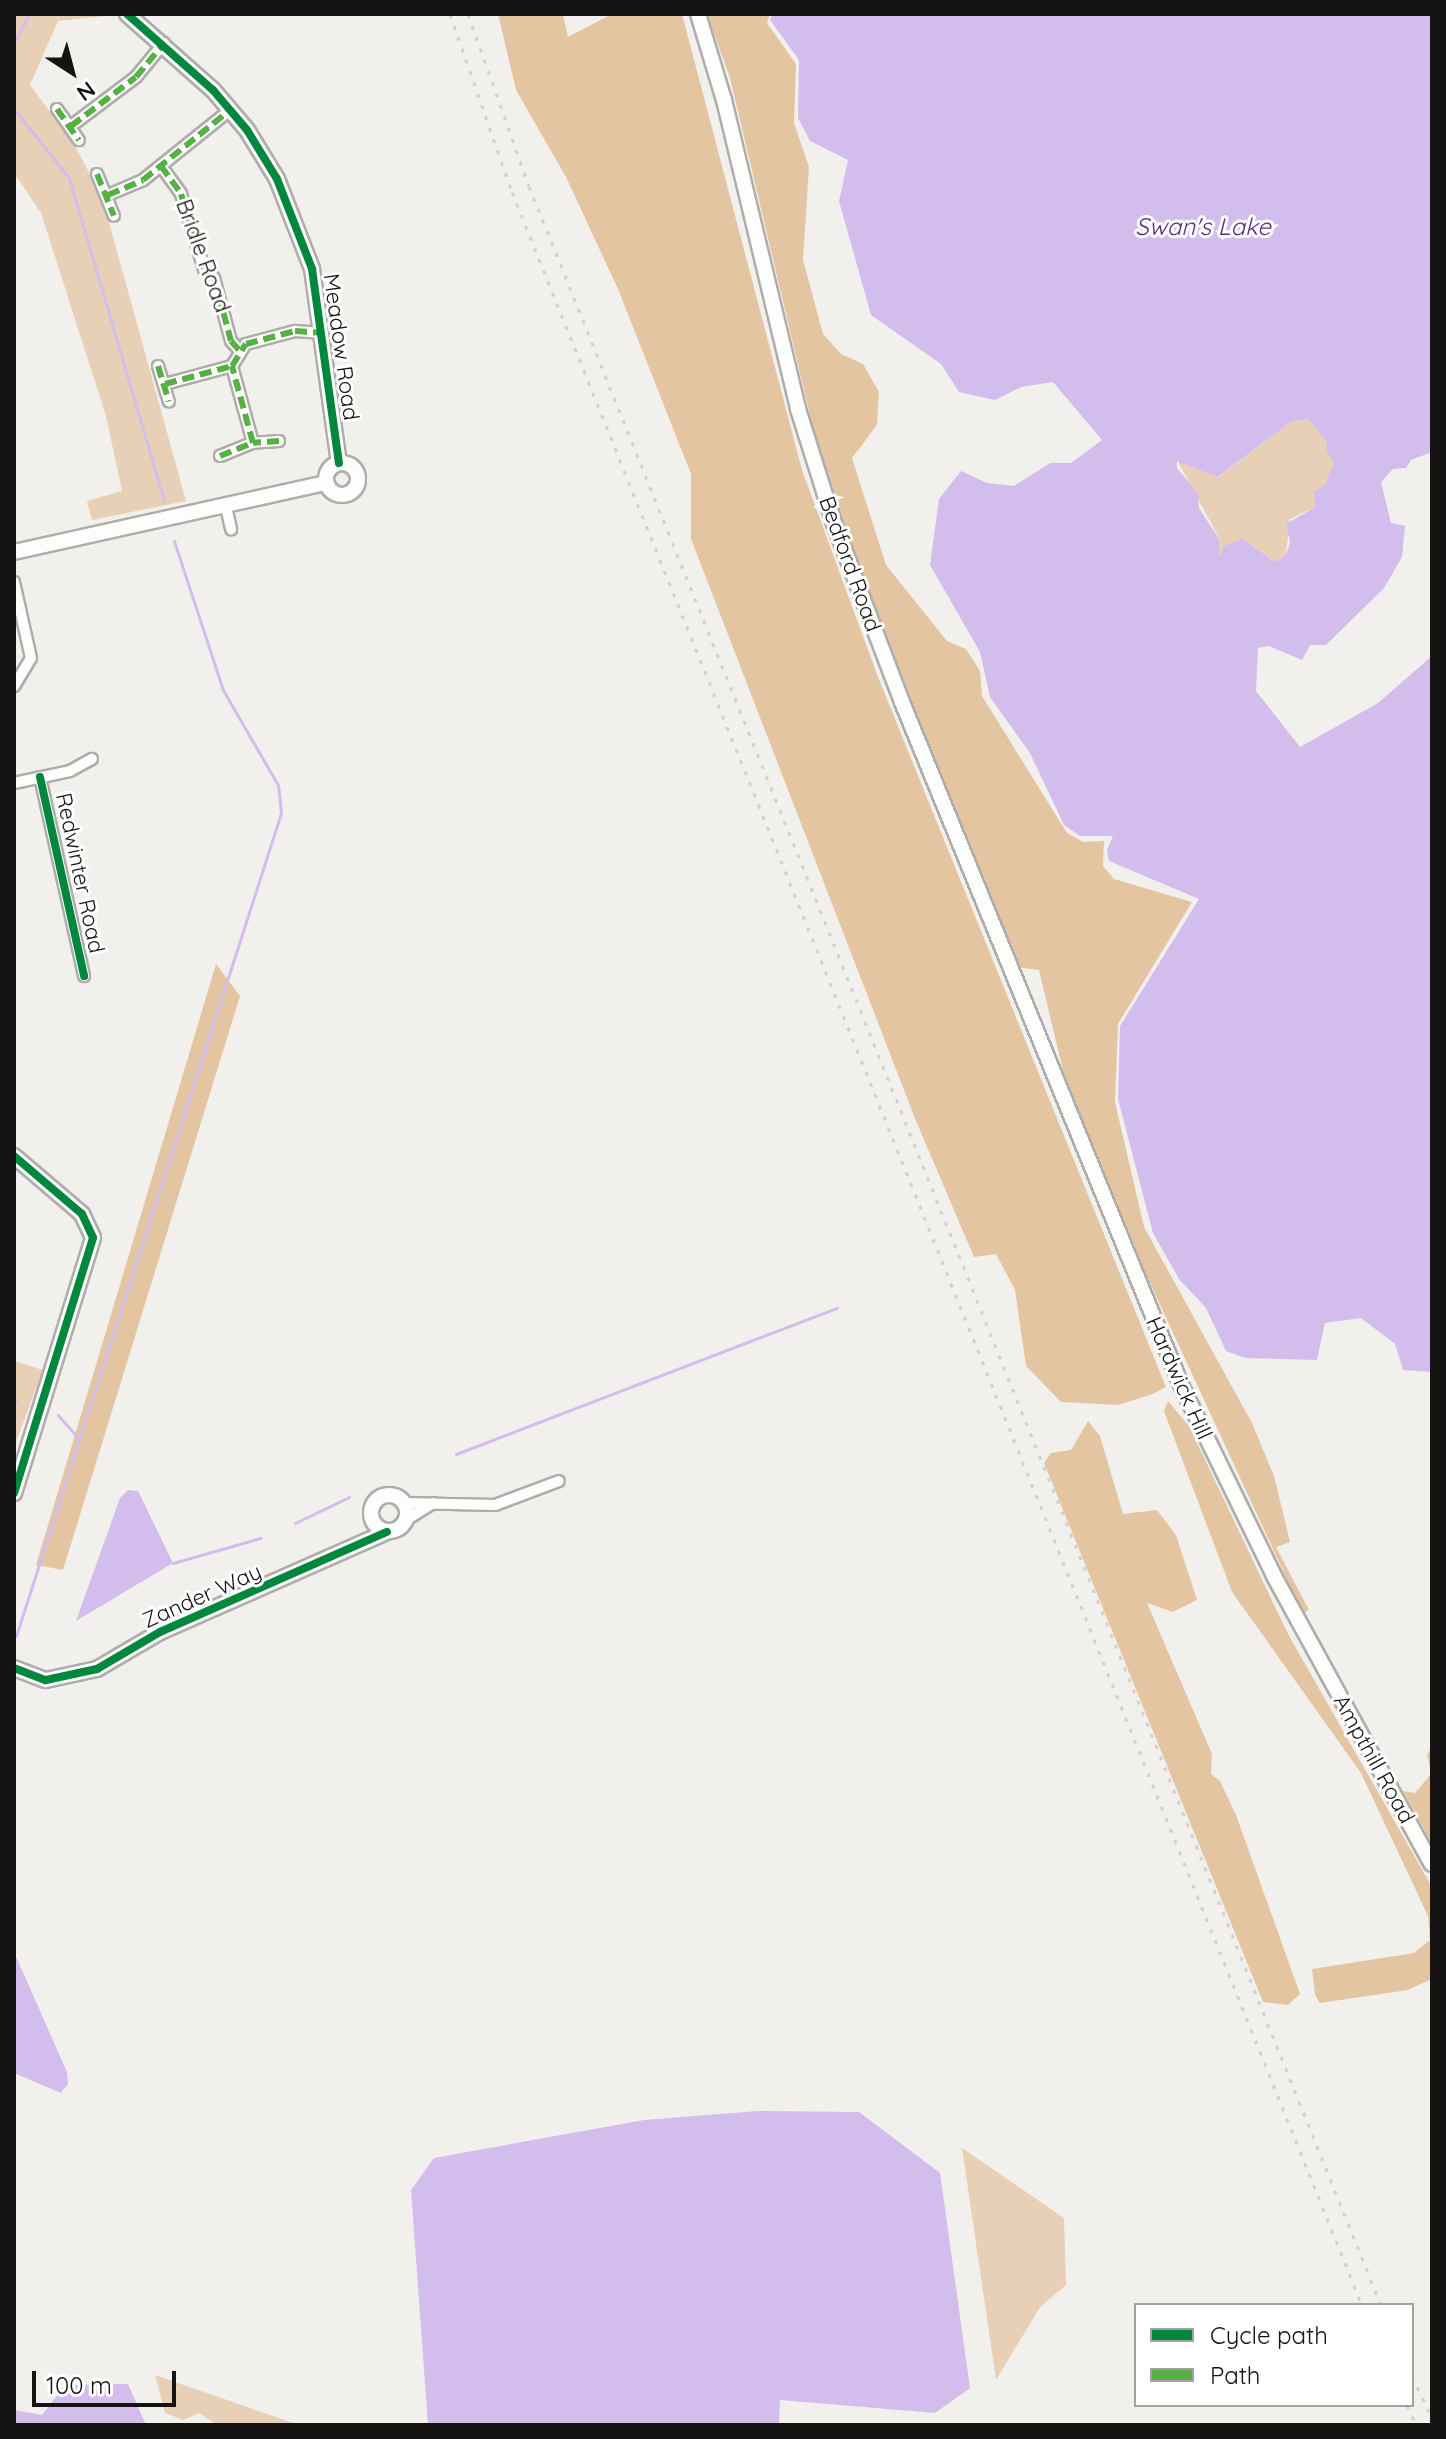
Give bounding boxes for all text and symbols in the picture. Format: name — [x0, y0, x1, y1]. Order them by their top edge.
north arrow — [32, 32, 112, 112]
text: N — [71, 75, 101, 107]
street label: Bridle Road — [170, 196, 236, 316]
water label: Swan's Lake — [1135, 213, 1271, 241]
street label: Meadow Road — [318, 272, 364, 422]
street label: Bedford Road — [813, 493, 887, 635]
street label: Redwinter Road — [50, 790, 110, 956]
street label: Hardwick Hill — [1140, 1313, 1218, 1443]
street label: Zander Way — [138, 1558, 266, 1634]
street label: Ampthill Road — [1328, 1690, 1420, 1828]
legend — [1134, 2303, 1414, 2407]
text: Cycle path — [1210, 2320, 1328, 2350]
scale bar — [36, 2355, 180, 2405]
text: Path — [1210, 2360, 1261, 2390]
text: 100 m — [46, 2370, 112, 2400]

